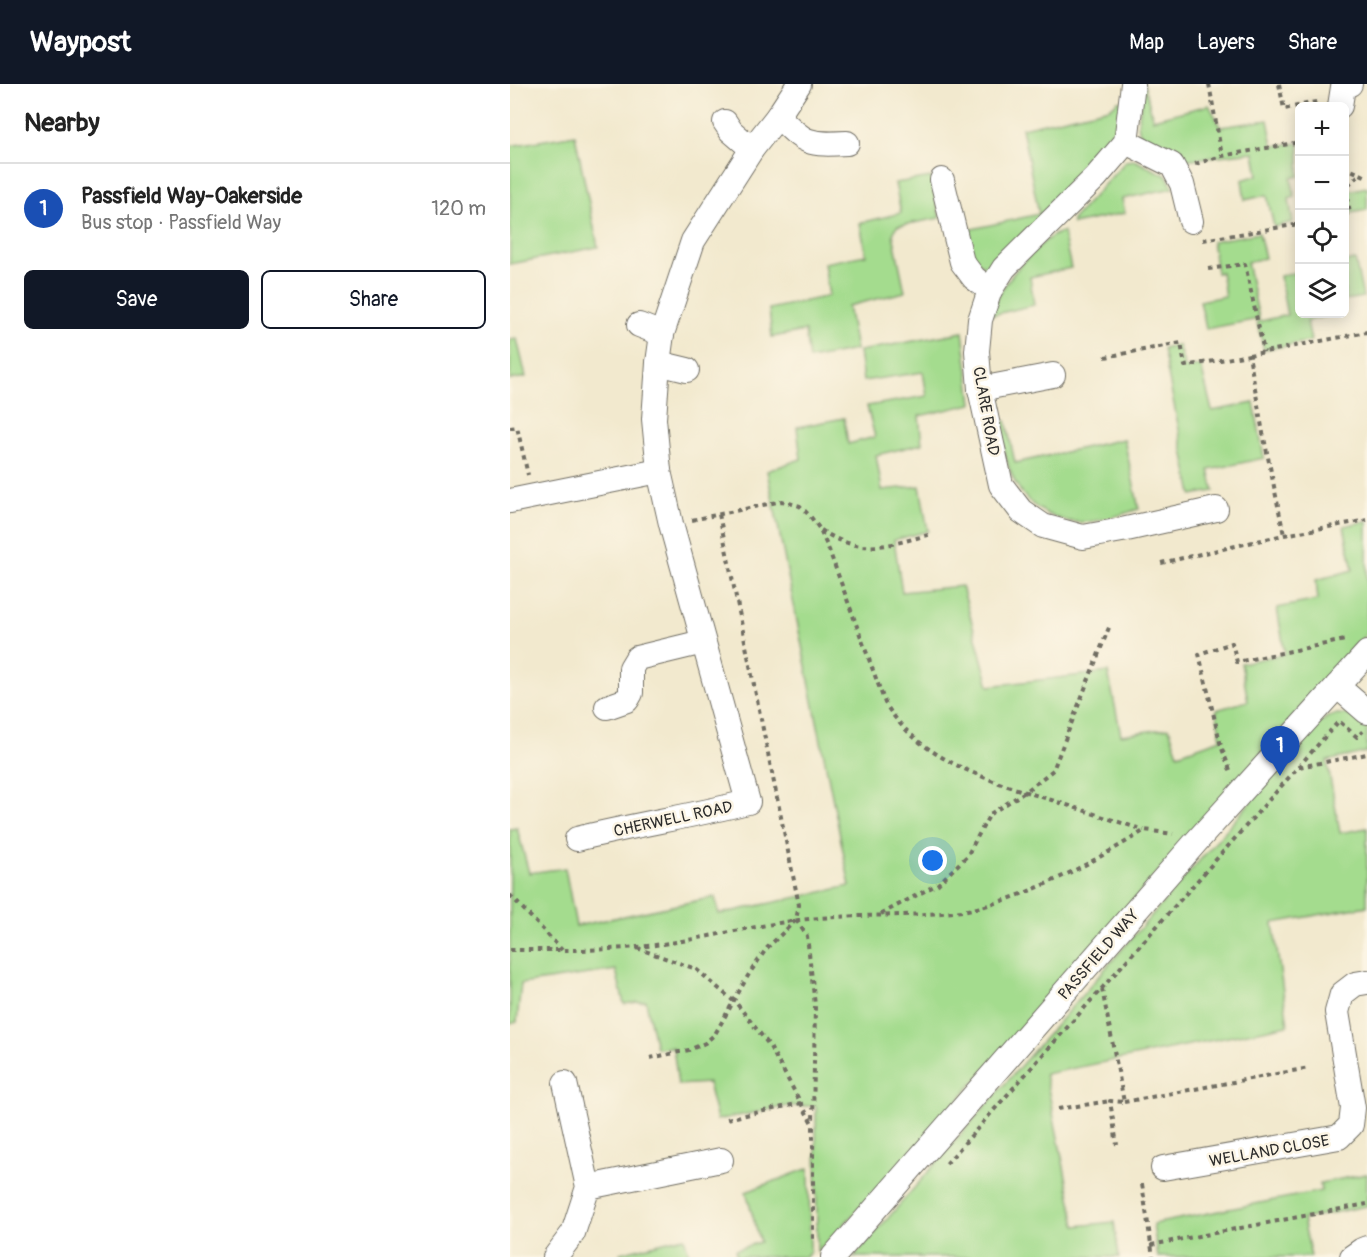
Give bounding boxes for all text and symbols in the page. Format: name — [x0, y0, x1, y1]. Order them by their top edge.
text: Waypost — [30, 25, 131, 60]
text: Map — [1129, 29, 1164, 56]
text: Layers — [1197, 29, 1255, 56]
text: Share — [1288, 29, 1337, 56]
map controls — [1295, 102, 1349, 318]
button: + — [1295, 102, 1349, 156]
text: Nearby — [24, 107, 100, 139]
button: − — [1295, 156, 1349, 210]
text: Passfield Way-Oakerside — [81, 182, 302, 210]
text: 1 — [40, 196, 47, 221]
text: 120 m — [431, 196, 486, 221]
text: Bus stop · Passfield Way — [81, 210, 281, 235]
button: locate — [1295, 210, 1349, 264]
button: layers — [1295, 264, 1349, 318]
button: Save — [24, 270, 249, 329]
button: Share — [261, 270, 486, 329]
street label: CLARE ROAD — [968, 365, 1004, 457]
pin: 1 — [1260, 726, 1300, 776]
street label: CHERWELL ROAD — [612, 797, 734, 841]
your location — [918, 846, 947, 875]
street label: PASSFIELD WAY — [1054, 905, 1144, 1004]
street label: WELLAND CLOSE — [1208, 1131, 1331, 1171]

